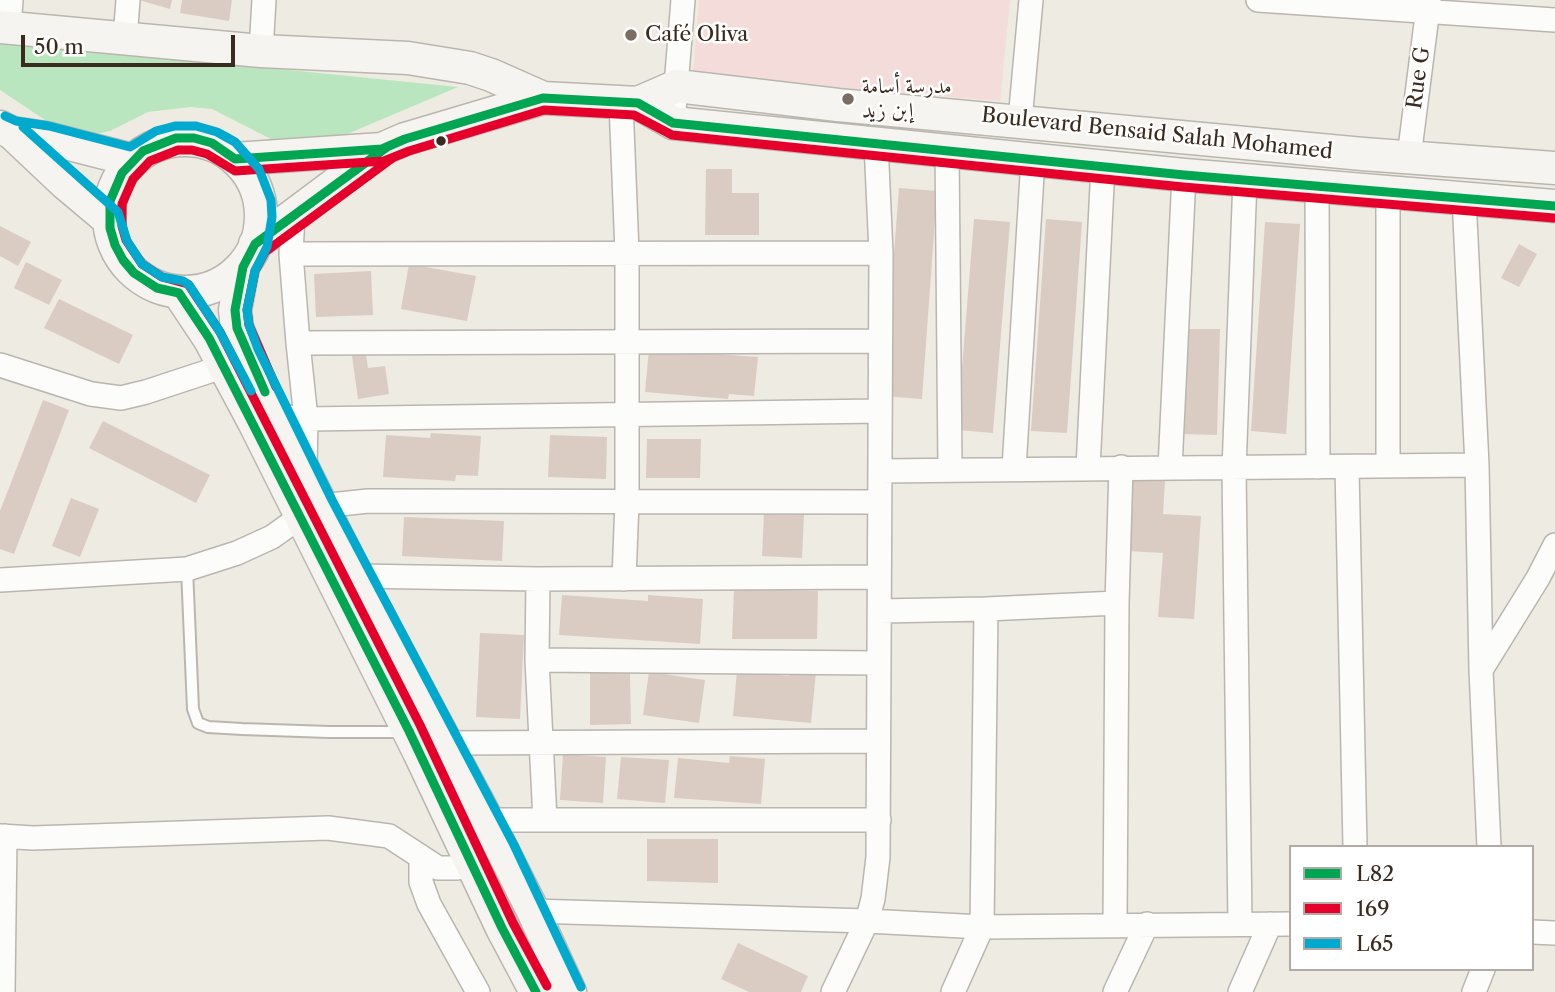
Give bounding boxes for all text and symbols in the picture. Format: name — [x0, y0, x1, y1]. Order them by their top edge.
scale bar — [24, 21, 238, 65]
place label: Café Oliva — [645, 22, 748, 48]
marker: Café Oliva — [623, 27, 639, 43]
text: 50 m — [34, 34, 84, 59]
street label: Rue G — [1402, 45, 1436, 111]
place label: مدرسة أسامة إبن زيد — [862, 74, 952, 124]
marker: مدرسة أسامة إبن زيد — [840, 91, 856, 107]
street label: Boulevard Bensaid Salah Mohamed — [980, 103, 1334, 165]
unlabelled marker — [434, 134, 448, 148]
legend — [1289, 845, 1534, 971]
text: L82 — [1356, 861, 1394, 886]
text: 169 — [1356, 896, 1389, 921]
text: L65 — [1356, 931, 1393, 956]

